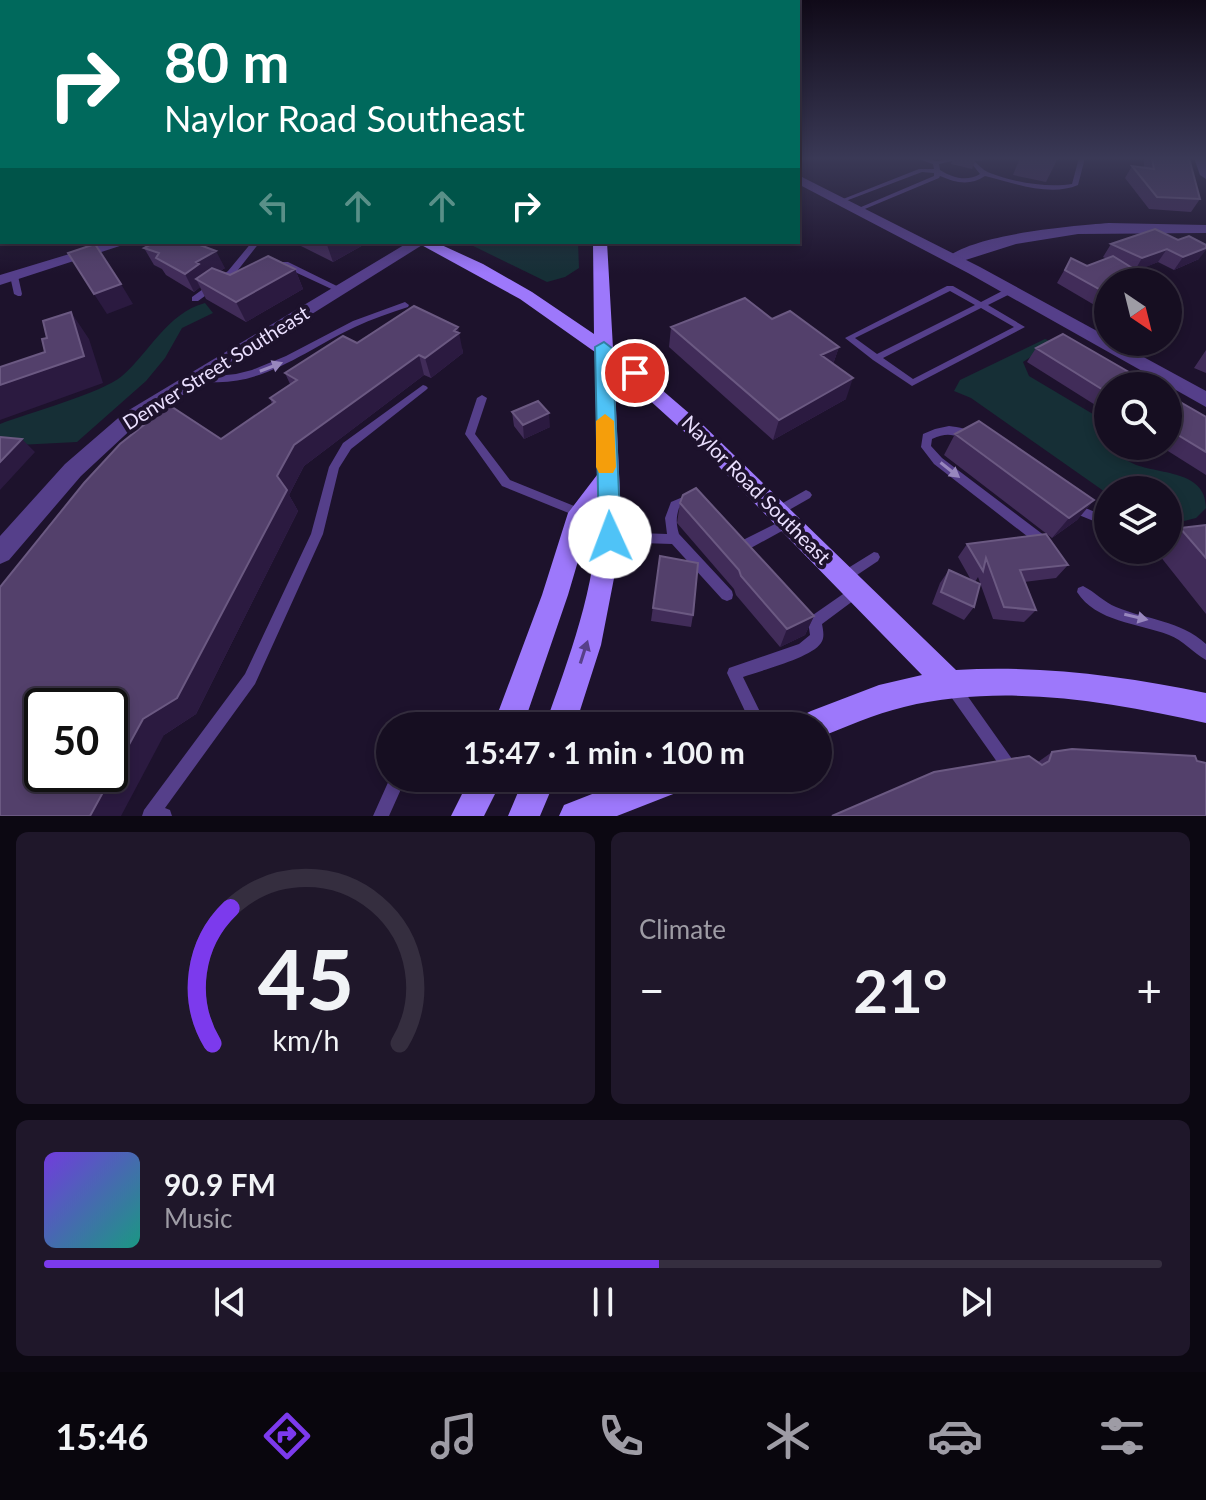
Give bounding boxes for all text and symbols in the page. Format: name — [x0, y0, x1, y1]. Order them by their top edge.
text: 80 m — [164, 28, 289, 95]
icon: right — [32, 32, 136, 136]
text: Naylor Road Southeast — [164, 96, 525, 140]
icon: left — [252, 184, 296, 228]
icon: ahead — [336, 184, 380, 228]
icon: ahead — [420, 184, 464, 228]
icon: right — [504, 184, 548, 228]
north arrow — [1094, 268, 1182, 356]
map controls — [1094, 268, 1182, 564]
street label: Denver Street Southeast — [118, 300, 313, 434]
pin — [601, 339, 669, 407]
icon: arrive — [613, 351, 657, 395]
one-way arrow — [259, 360, 283, 373]
button: search — [1094, 372, 1182, 460]
street label: Naylor Road Southeast — [677, 410, 836, 569]
one-way arrow — [940, 462, 960, 478]
button: layers — [1094, 476, 1182, 564]
position arrow — [568, 495, 652, 579]
one-way arrow — [1123, 612, 1148, 624]
one-way arrow — [579, 640, 591, 664]
speed limit sign: 50 — [24, 688, 128, 792]
text: 15:47 · 1 min · 100 m — [463, 734, 745, 770]
text: Climate — [639, 913, 726, 945]
text: 45 — [257, 928, 354, 1028]
text: 21° — [853, 954, 948, 1026]
text: − — [639, 964, 665, 1016]
text: + — [1136, 964, 1162, 1016]
text: km/h — [272, 1023, 339, 1057]
text: 90.9 FM — [164, 1166, 276, 1202]
text: Music — [164, 1202, 232, 1234]
icon: previous — [208, 1280, 252, 1324]
icon: pause — [581, 1280, 625, 1324]
icon: next — [954, 1280, 998, 1324]
icon: directions — [259, 1408, 315, 1464]
icon: music — [426, 1408, 482, 1464]
icon: phone — [593, 1408, 649, 1464]
icon: climate — [760, 1408, 816, 1464]
icon: car — [927, 1408, 983, 1464]
icon: filters — [1094, 1408, 1150, 1464]
text: 15:46 — [56, 1414, 148, 1458]

